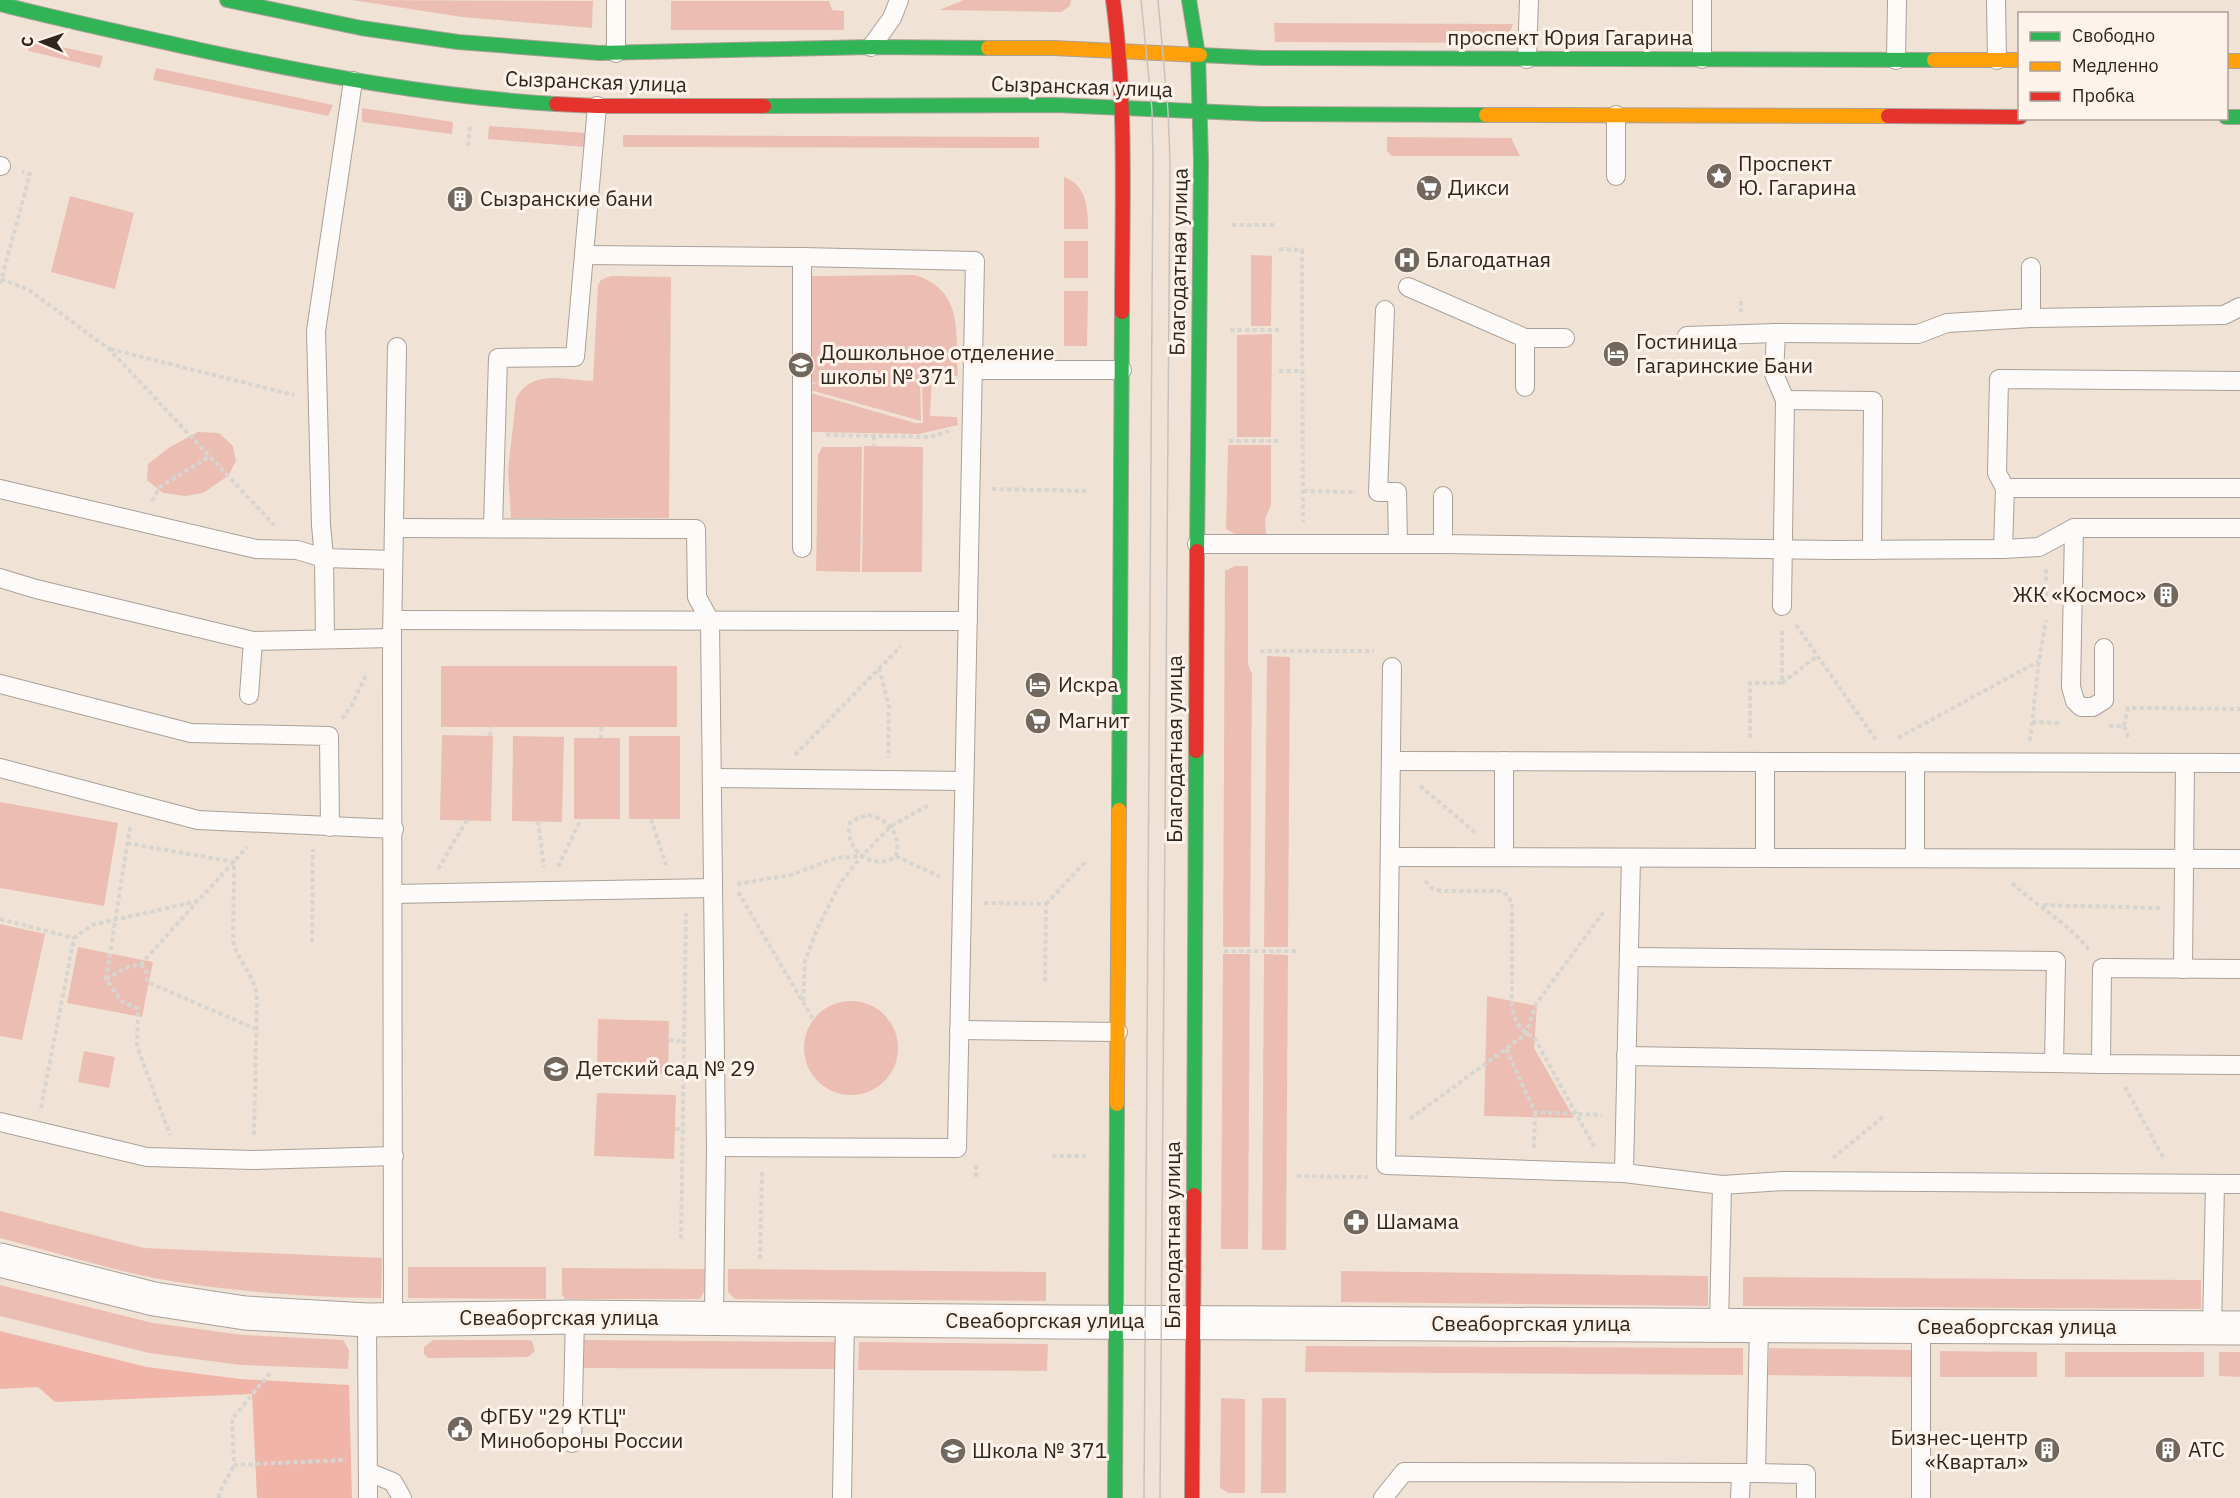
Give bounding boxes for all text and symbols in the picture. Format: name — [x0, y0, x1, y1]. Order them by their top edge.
north arrow — [12, 12, 72, 72]
legend — [2018, 12, 2228, 120]
street label: проспект Юрия Гагарина — [1447, 23, 1693, 51]
text: Свободно — [2072, 24, 2155, 47]
text: С — [17, 36, 37, 47]
text: Медленно — [2072, 54, 2159, 77]
street label: Сызранская улица — [505, 64, 687, 98]
street label: Сызранская улица — [991, 69, 1173, 103]
text: Пробка — [2072, 84, 2135, 107]
place label: Проспект Ю. Гагарина — [1738, 149, 1856, 201]
place icon: Проспект Ю. Гагарина — [1704, 161, 1734, 191]
street label: Благодатная улица — [1162, 168, 1194, 356]
supermarket icon: Дикси — [1414, 173, 1444, 203]
place label: Дикси — [1448, 173, 1510, 201]
building icon: Сызранские бани — [445, 184, 475, 214]
place label: Сызранские бани — [480, 184, 653, 212]
hospital icon: Благодатная — [1392, 245, 1422, 275]
place label: Благодатная — [1426, 245, 1551, 273]
place label: Гостиница Гагаринские Бани — [1636, 327, 1813, 379]
place label: Дошкольное отделение школы № 371 — [820, 338, 1054, 390]
hotel icon: Гостиница Гагаринские Бани — [1601, 339, 1631, 369]
school or university icon: Дошкольное отделение школы № 371 — [786, 350, 816, 380]
place label: ЖК «Космос» — [2012, 580, 2146, 608]
building icon: ЖК «Космос» — [2151, 580, 2181, 610]
street label: Благодатная улица — [1160, 655, 1188, 843]
hotel icon: Искра — [1023, 670, 1053, 700]
place label: Искра — [1058, 670, 1118, 698]
supermarket icon: Магнит — [1023, 706, 1053, 736]
place label: Магнит — [1058, 706, 1130, 734]
school or university icon: Детский сад № 29 — [541, 1054, 571, 1084]
place label: Детский сад № 29 — [576, 1054, 755, 1082]
street label: Благодатная улица — [1158, 1141, 1186, 1329]
pharmacy icon: Шамама — [1341, 1207, 1371, 1237]
place label: Шамама — [1376, 1207, 1459, 1235]
street label: Свеаборгская улица — [459, 1303, 659, 1331]
street label: Свеаборгская улица — [945, 1306, 1145, 1334]
street label: Свеаборгская улица — [1431, 1309, 1631, 1337]
street label: Свеаборгская улица — [1917, 1312, 2117, 1340]
place label: ФГБУ "29 КТЦ" Минобороны России — [480, 1402, 683, 1454]
public building icon: ФГБУ "29 КТЦ" Минобороны России — [445, 1414, 475, 1444]
place label: Бизнес-центр «Квартал» — [1890, 1423, 2028, 1475]
building icon: Бизнес-центр «Квартал» — [2032, 1435, 2062, 1465]
building icon: АТС — [2153, 1435, 2183, 1465]
place label: АТС — [2188, 1435, 2225, 1463]
school or university icon: Школа № 371 — [938, 1436, 968, 1466]
place label: Школа № 371 — [972, 1436, 1107, 1464]

